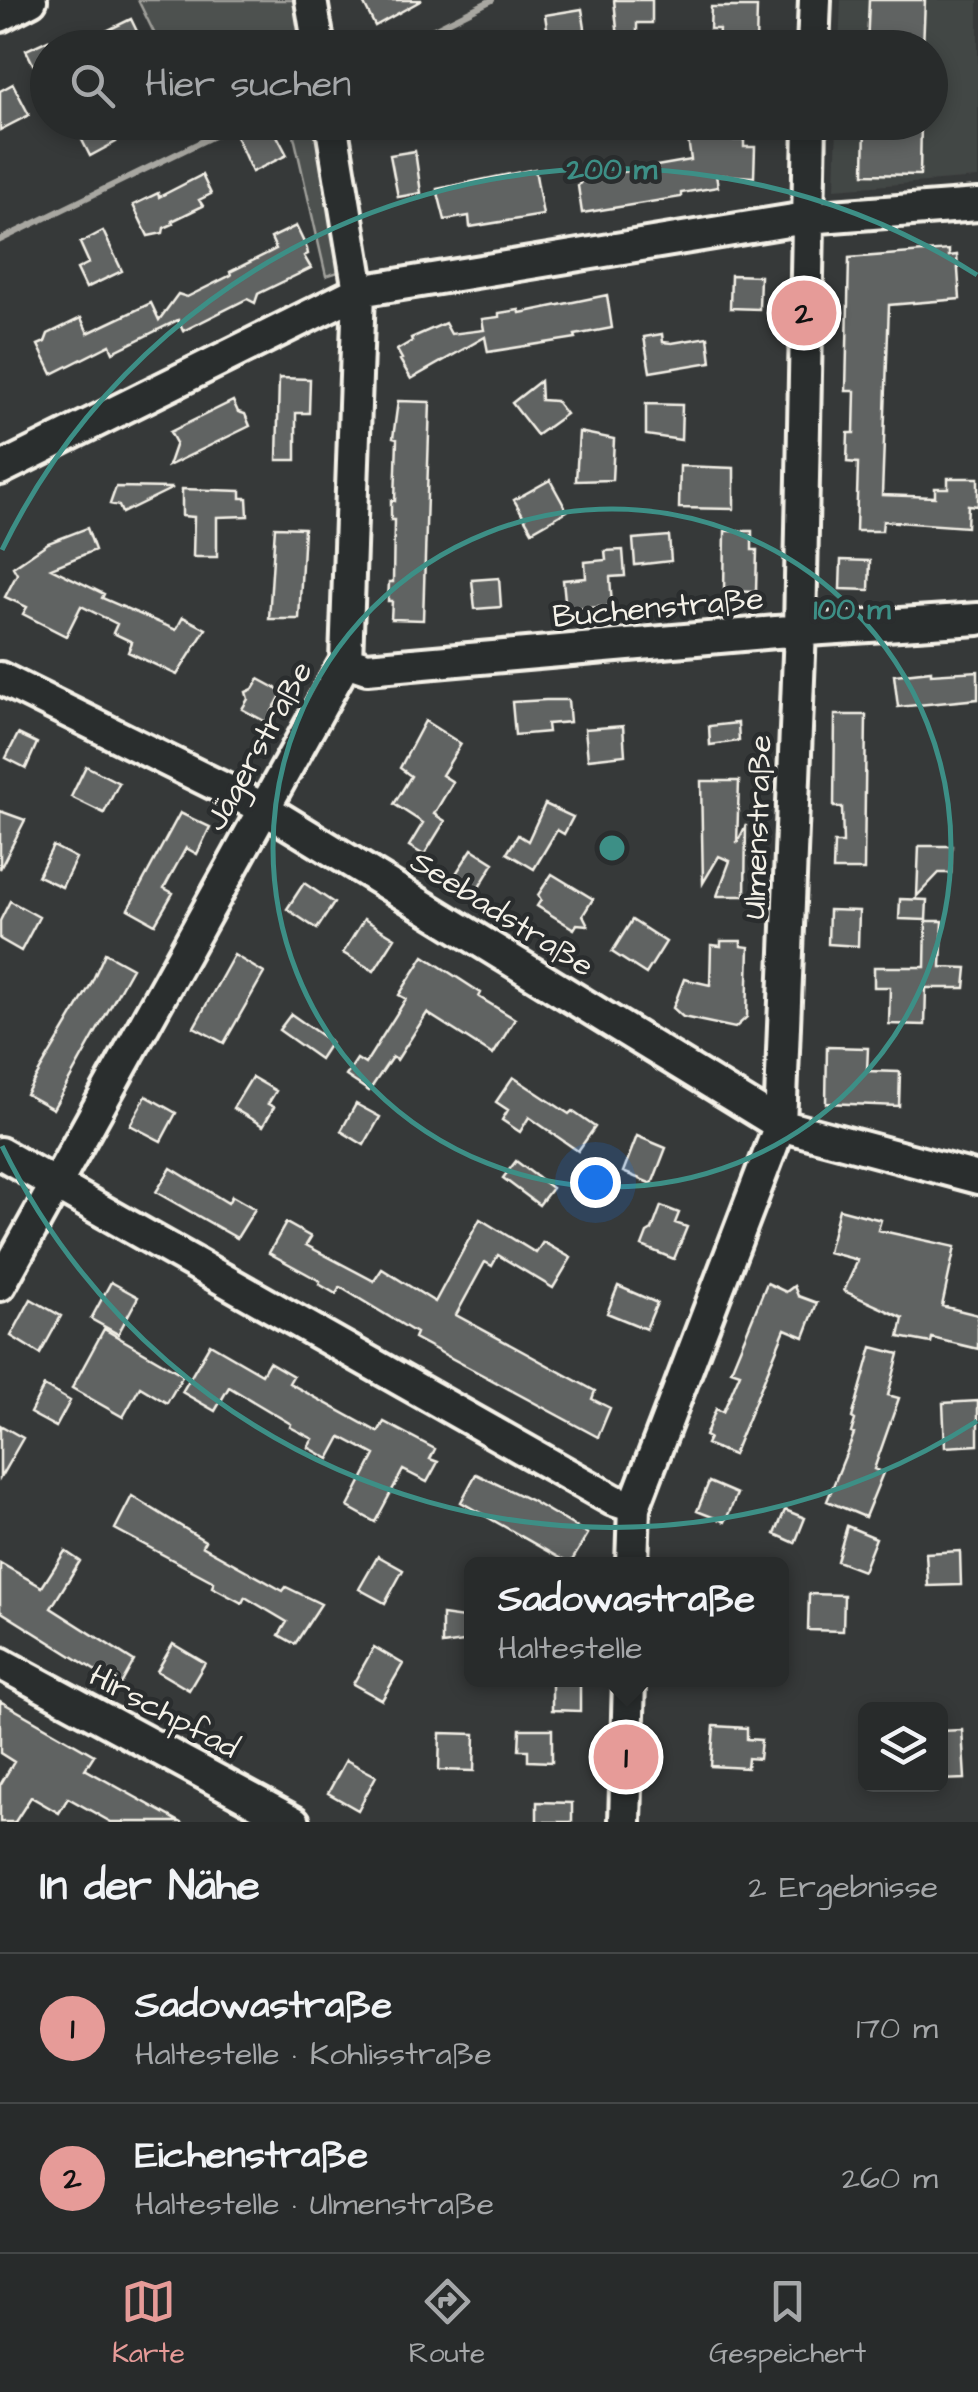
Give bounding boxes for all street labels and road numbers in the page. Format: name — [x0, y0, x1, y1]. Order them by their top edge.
street label: Buchenstraße — [551, 576, 765, 640]
street label: Jägerstraße — [194, 653, 324, 839]
street label: Ulmenstraße — [732, 734, 784, 920]
street label: Seebadstraße — [402, 840, 602, 988]
street label: Hirschpfad — [81, 1654, 247, 1770]

